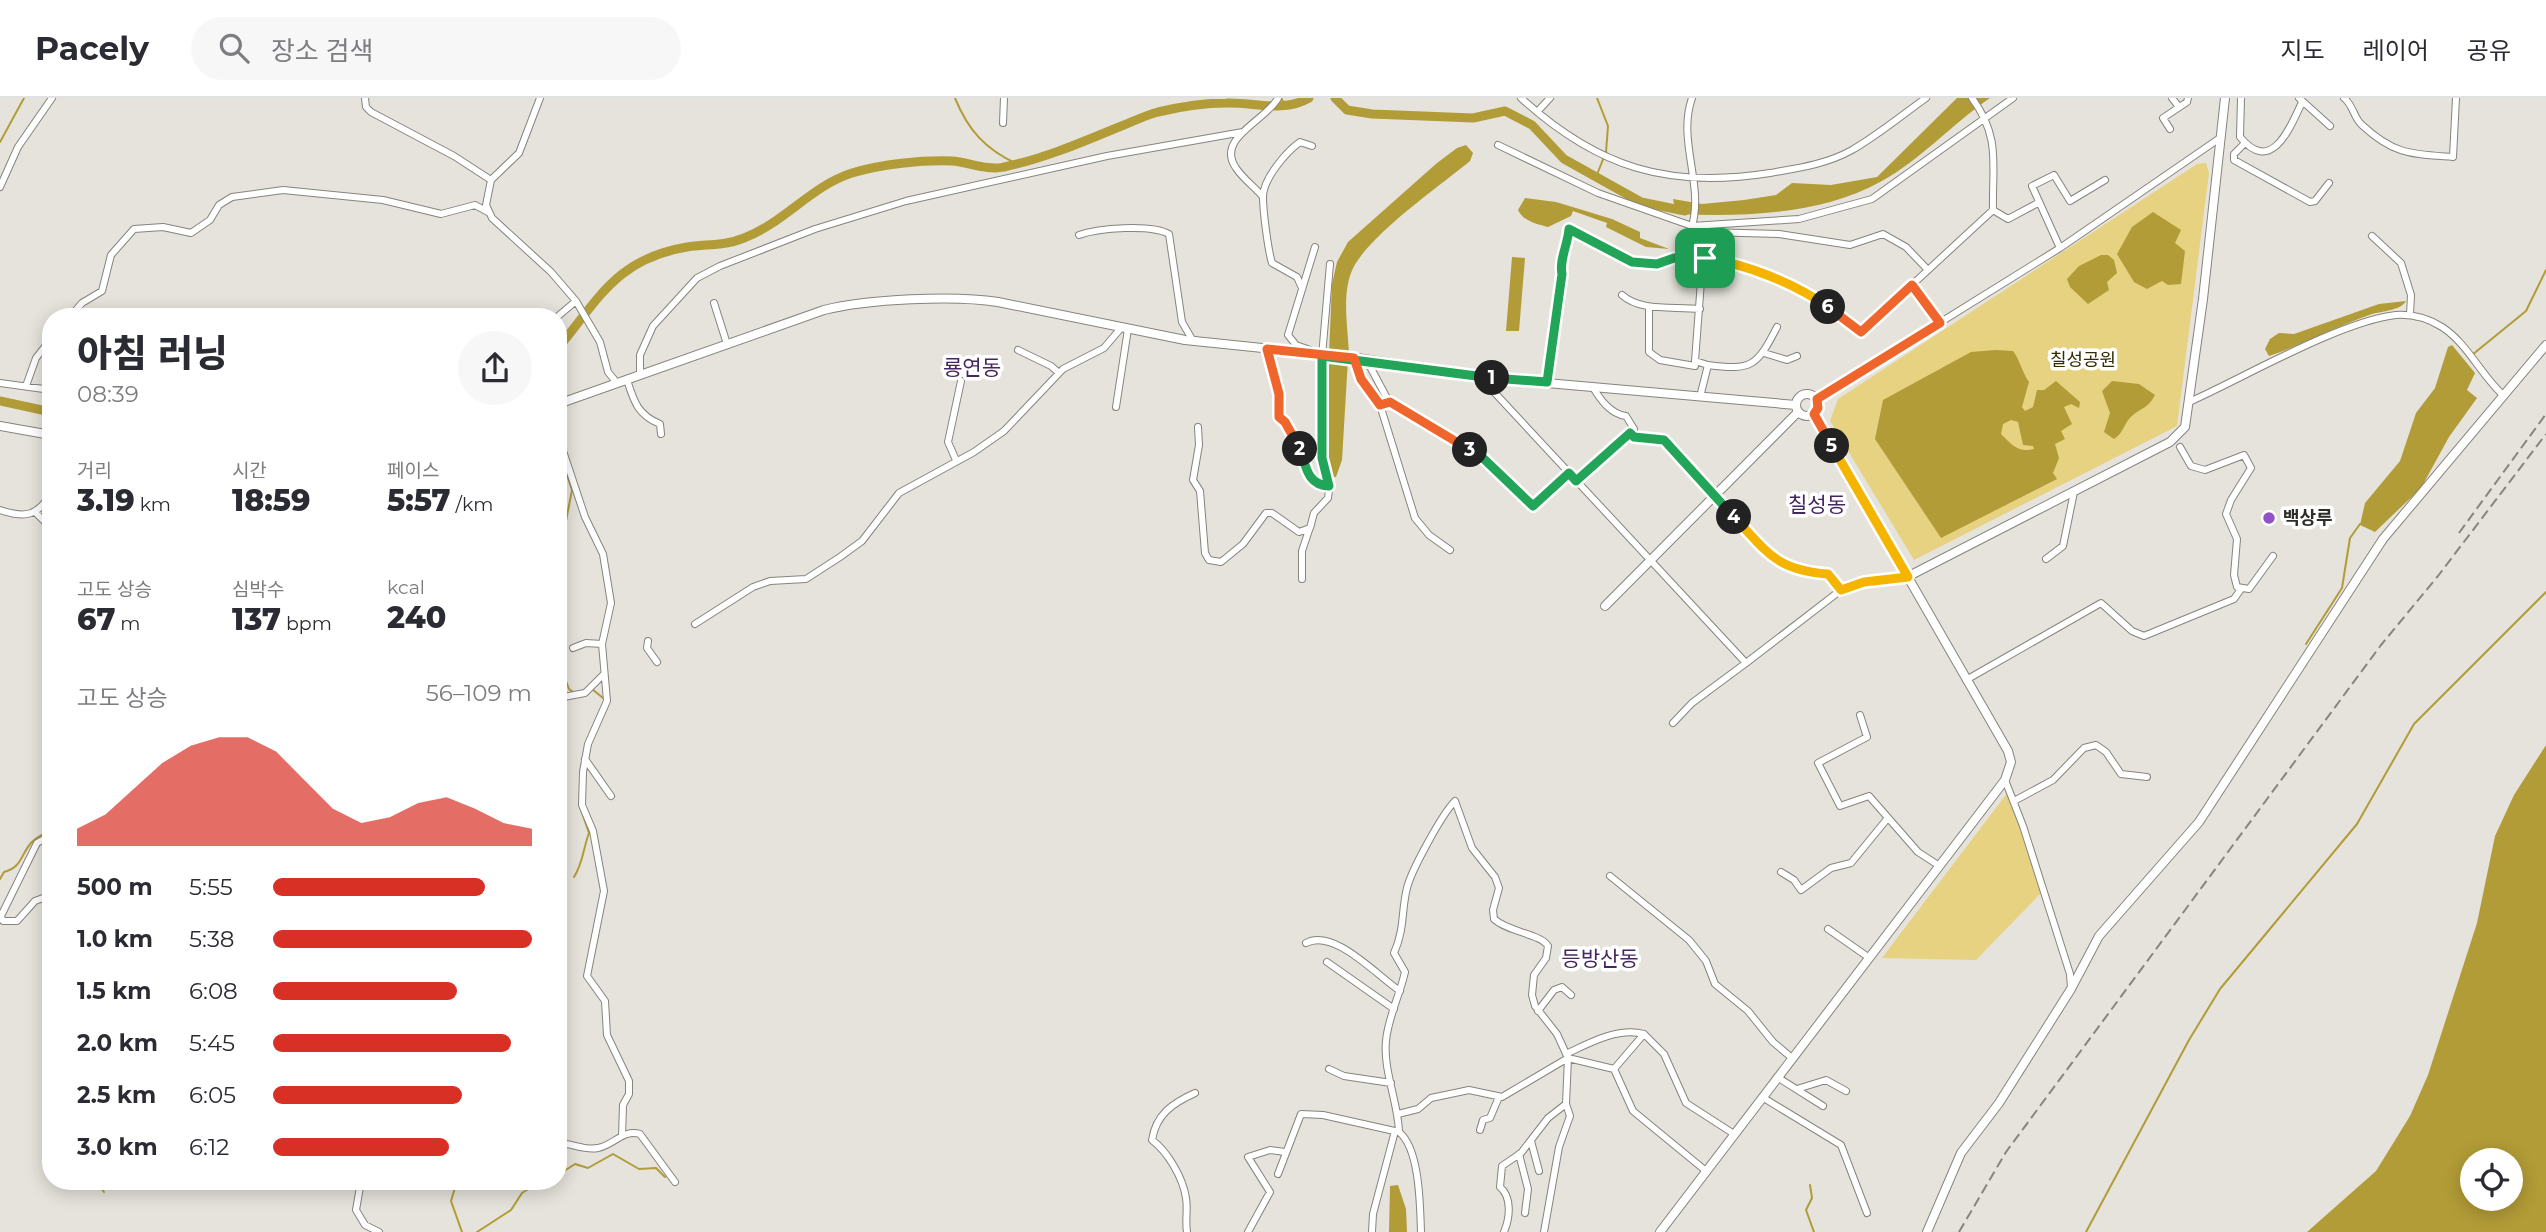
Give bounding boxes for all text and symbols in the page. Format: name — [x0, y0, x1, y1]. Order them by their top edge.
search box — [191, 17, 681, 80]
text: Pacely — [35, 28, 149, 68]
icon: search — [215, 29, 253, 67]
text: 장소 검색 — [271, 35, 373, 67]
text: 지도 — [2280, 36, 2325, 65]
text: 레이어 — [2363, 36, 2429, 65]
text: 공유 — [2467, 36, 2511, 65]
pin — [1675, 228, 1735, 288]
icon: arrive — [1686, 239, 1724, 277]
pin: 6 — [1811, 290, 1846, 325]
text: 6 — [1821, 295, 1834, 318]
text: 아침 러닝 — [77, 330, 228, 377]
button: share — [458, 331, 532, 405]
park label: 칠성공원 — [2050, 349, 2116, 371]
district label: 룡연동 — [943, 355, 1001, 380]
pin: 1 — [1474, 360, 1510, 396]
text: 1 — [1488, 366, 1495, 389]
text: 08:39 — [77, 380, 139, 408]
pin: 5 — [1814, 428, 1850, 464]
pin: 2 — [1282, 432, 1318, 466]
pin: 3 — [1452, 432, 1488, 468]
text: 5 — [1826, 434, 1837, 457]
text: 2 — [1294, 437, 1305, 460]
text: 3 — [1464, 438, 1475, 461]
text: 거리 — [77, 459, 112, 482]
text: 시간 — [232, 459, 267, 482]
text: 페이스 — [387, 459, 439, 482]
text: 3.19 — [77, 482, 135, 519]
text: 18:59 — [232, 482, 310, 519]
text: 5:57 — [387, 482, 451, 519]
district label: 칠성동 — [1788, 492, 1846, 517]
text: km — [135, 493, 171, 516]
text: /km — [451, 493, 493, 516]
pin: 4 — [1716, 500, 1752, 534]
text: 4 — [1727, 505, 1740, 528]
place label: 백상루 — [2283, 507, 2333, 529]
marker: 백상루 — [2261, 510, 2277, 526]
text: kcal — [387, 576, 425, 599]
text: 고도 상승 — [77, 578, 152, 601]
text: 심박수 — [232, 578, 284, 601]
text: 240 — [387, 599, 446, 636]
text: 67 — [77, 601, 115, 638]
text: 137 — [232, 601, 281, 638]
text: m — [115, 612, 141, 635]
text: bpm — [281, 612, 332, 635]
text: 56–109 m — [426, 679, 532, 707]
text: 고도 상승 — [77, 684, 168, 712]
text: 500 m — [77, 873, 153, 901]
text: 5:55 — [189, 873, 233, 901]
text: 1.0 km — [77, 925, 153, 953]
text: 5:38 — [189, 925, 235, 953]
district label: 등방산동 — [1561, 946, 1639, 971]
text: 1.5 km — [77, 977, 151, 1005]
text: 6:08 — [189, 977, 238, 1005]
text: 2.0 km — [77, 1029, 158, 1057]
text: 5:45 — [189, 1029, 235, 1057]
text: 2.5 km — [77, 1081, 156, 1109]
text: 6:05 — [189, 1081, 236, 1109]
text: 3.0 km — [77, 1133, 158, 1161]
text: 6:12 — [189, 1133, 229, 1161]
map controls — [2460, 1148, 2523, 1211]
button: locate — [2460, 1148, 2523, 1211]

